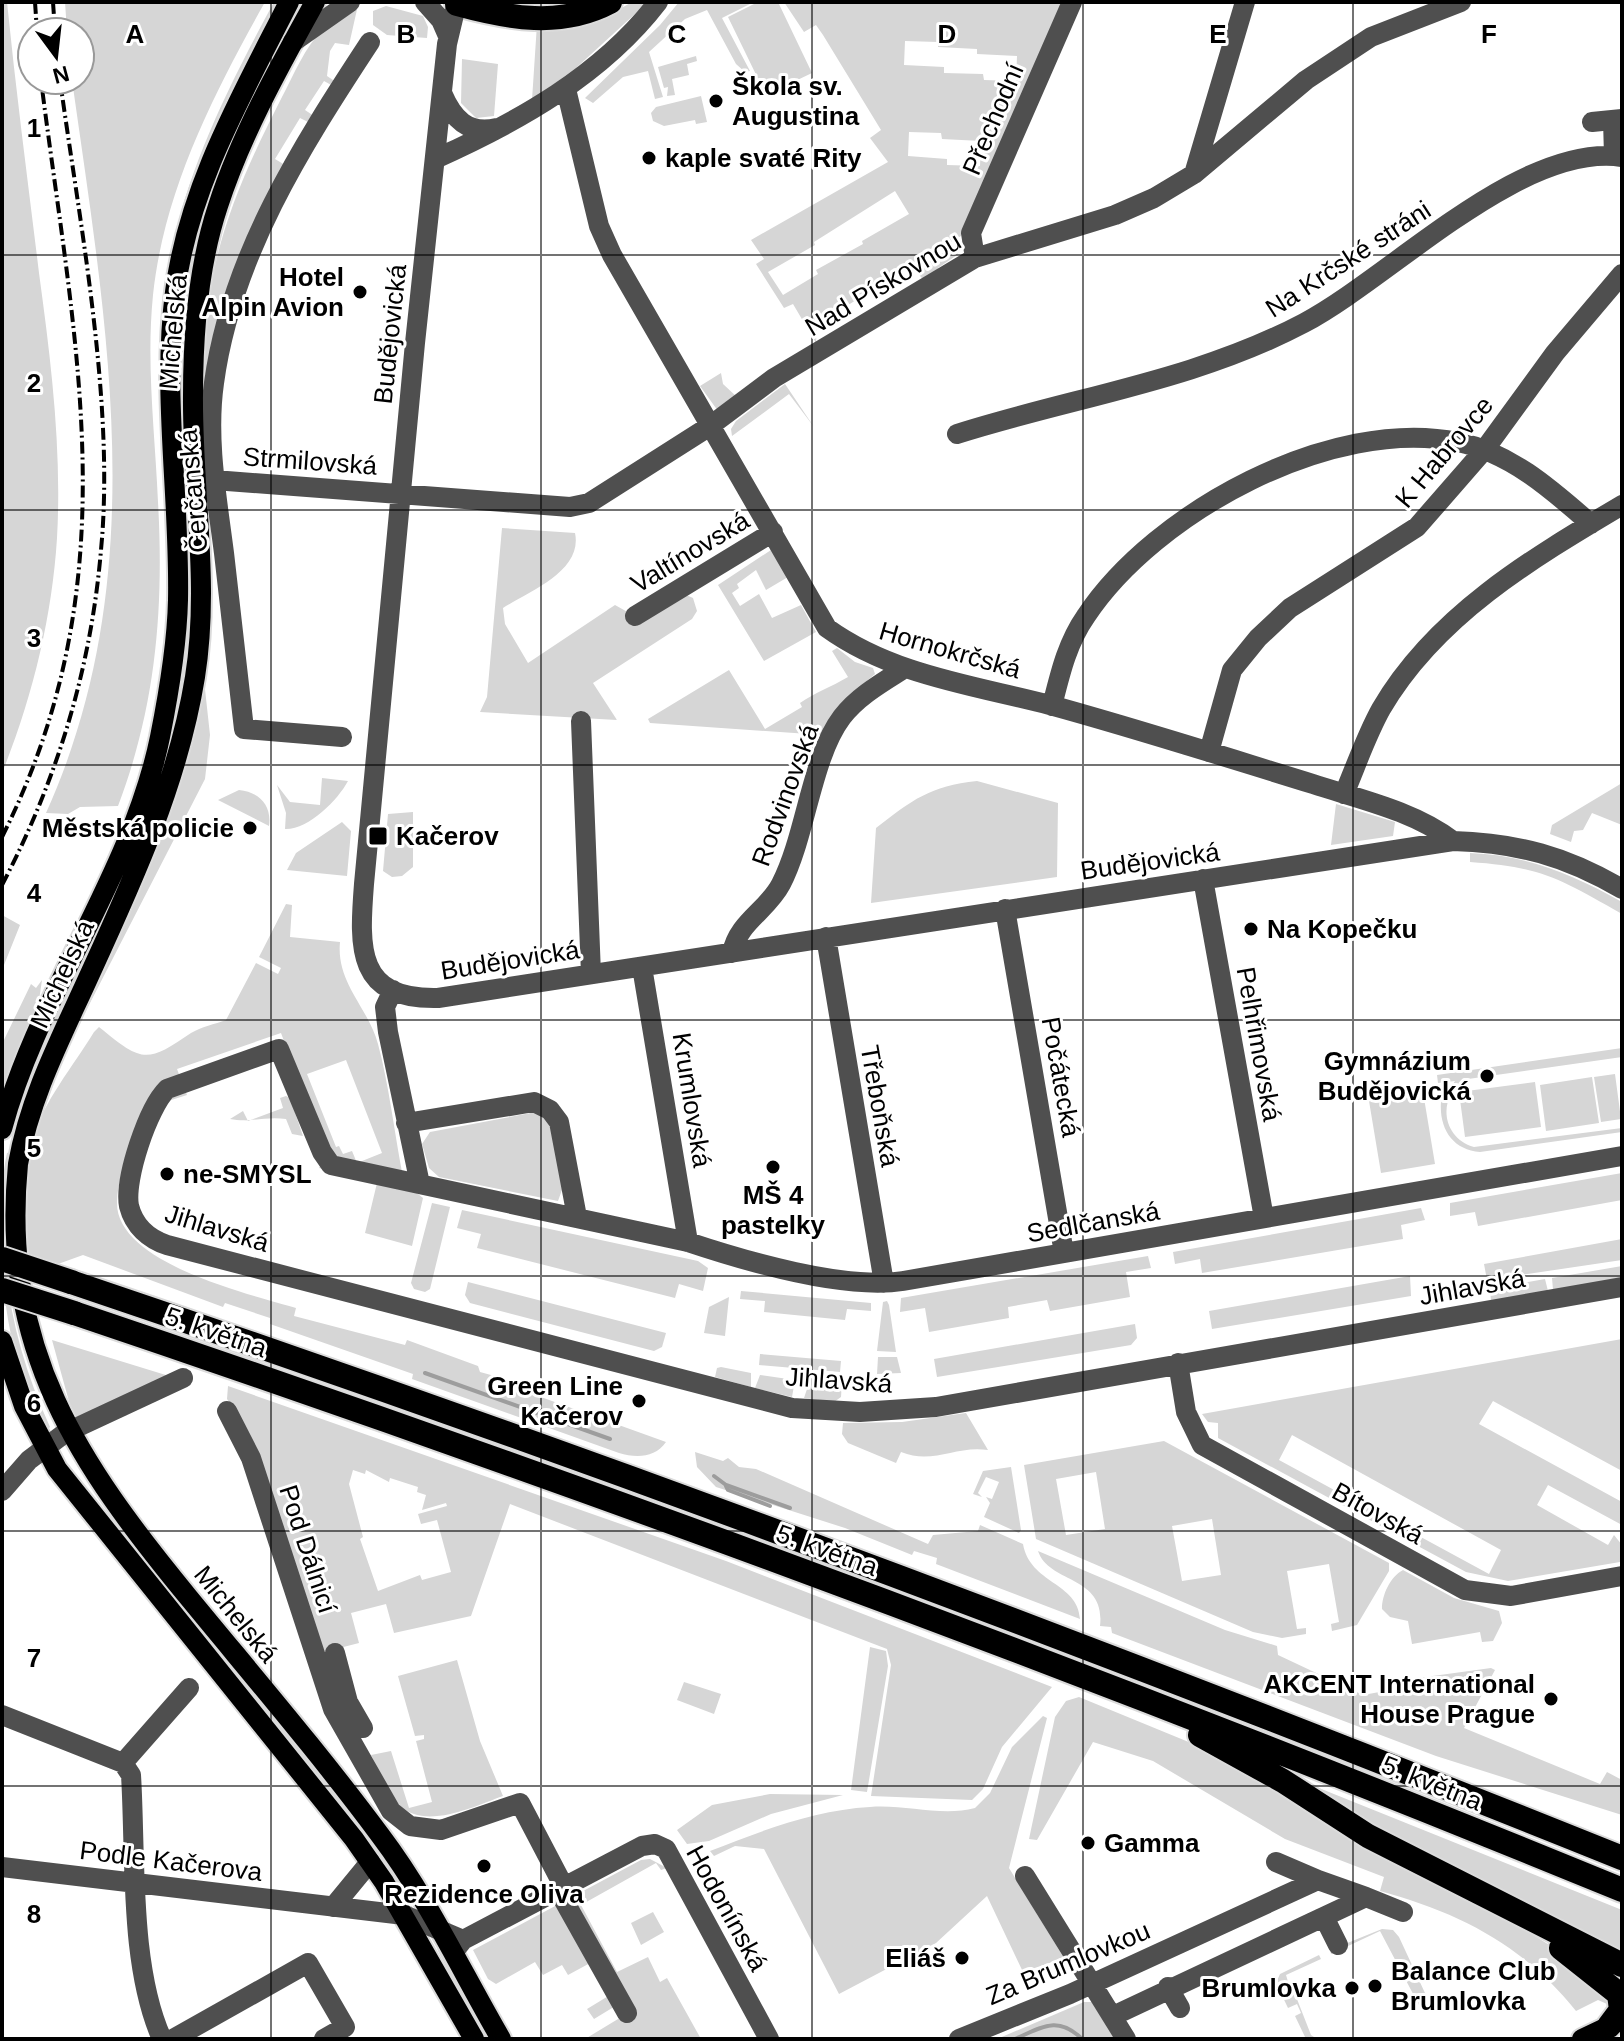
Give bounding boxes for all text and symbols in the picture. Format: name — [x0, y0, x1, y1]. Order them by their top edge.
north arrow — [16, 16, 96, 96]
text: A — [126, 19, 145, 49]
text: B — [397, 19, 415, 49]
text: C — [668, 19, 687, 49]
text: D — [938, 19, 956, 49]
text: E — [1209, 19, 1227, 49]
text: F — [1481, 19, 1497, 49]
street label: Přechodní — [956, 58, 1030, 179]
text: N — [50, 61, 72, 89]
place label: Škola sv. Augustina — [732, 71, 860, 131]
marker: Škola sv. Augustina — [707, 92, 725, 110]
text: 1 — [27, 113, 41, 143]
place label: kaple svaté Rity — [665, 143, 862, 173]
marker: kaple svaté Rity — [640, 149, 658, 167]
street label: Na Krčské stráni — [1260, 194, 1436, 324]
street label: Nad Pískovnou — [800, 226, 966, 342]
place label: Hotel Alpin Avion — [201, 262, 344, 322]
street label: Budějovická — [368, 262, 412, 405]
street label: Michelská — [153, 273, 193, 391]
marker: Hotel Alpin Avion — [351, 283, 369, 301]
text: 2 — [27, 368, 41, 398]
street label: K Habrovce — [1389, 390, 1499, 514]
street label: Čerčanská — [173, 427, 213, 554]
street label: Strmilovská — [242, 441, 379, 481]
street label: Valtínovská — [625, 505, 755, 599]
street label: Hornokrčská — [876, 615, 1025, 685]
text: 3 — [27, 623, 41, 653]
street label: Rodvinovská — [745, 719, 825, 870]
place label: Městská policie — [42, 813, 234, 843]
marker: Městská policie — [241, 819, 259, 837]
place label: Kačerov — [396, 821, 499, 851]
marker: Kačerov — [367, 825, 389, 847]
street label: Budějovická — [1078, 836, 1222, 886]
text: 4 — [27, 878, 42, 908]
place label: Na Kopečku — [1267, 914, 1417, 944]
street label: Michelská — [24, 915, 100, 1033]
marker: Na Kopečku — [1242, 920, 1260, 938]
street label: Budějovická — [438, 934, 582, 986]
street label: Pelhřimovská — [1231, 965, 1287, 1124]
street label: Počátecká — [1036, 1015, 1086, 1140]
street label: Krumlovská — [667, 1031, 718, 1170]
street label: Třeboňská — [855, 1043, 906, 1170]
place label: Gymnázium Budějovická — [1318, 1046, 1472, 1106]
marker: Gymnázium Budějovická — [1478, 1067, 1496, 1085]
text: 5 — [27, 1133, 41, 1163]
marker: MŠ 4 pastelky — [764, 1158, 782, 1176]
place label: ne-SMYSL — [183, 1159, 312, 1189]
marker: ne-SMYSL — [158, 1165, 176, 1183]
place label: MŠ 4 pastelky — [721, 1180, 826, 1240]
street label: Sedlčanská — [1024, 1195, 1162, 1248]
street label: Jihlavská — [161, 1198, 273, 1258]
street label: Jihlavská — [1417, 1263, 1528, 1311]
street label: 5. května — [161, 1301, 271, 1364]
street label: Jihlavská — [785, 1361, 894, 1399]
place label: Green Line Kačerov — [487, 1371, 624, 1431]
text: 6 — [27, 1388, 41, 1418]
marker: Green Line Kačerov — [630, 1392, 648, 1410]
street label: Bítovská — [1327, 1476, 1429, 1551]
street label: Pod Dálnicí — [273, 1481, 343, 1618]
street label: 5. května — [772, 1518, 882, 1582]
street label: Michelská — [188, 1560, 284, 1669]
text: 7 — [27, 1643, 41, 1673]
place label: AKCENT International House Prague — [1263, 1669, 1535, 1729]
marker: AKCENT International House Prague — [1542, 1690, 1560, 1708]
street label: 5. května — [1377, 1749, 1487, 1817]
place label: Gamma — [1104, 1828, 1200, 1858]
marker: Gamma — [1079, 1834, 1097, 1852]
street label: Podle Kačerova — [78, 1835, 264, 1887]
street label: Hodonínská — [680, 1840, 774, 1976]
marker: Rezidence Oliva — [475, 1857, 493, 1875]
place label: Rezidence Oliva — [384, 1879, 584, 1909]
text: 8 — [27, 1899, 41, 1929]
street label: Za Brumlovkou — [982, 1915, 1154, 2011]
place label: Eliáš — [885, 1943, 946, 1973]
marker: Eliáš — [953, 1949, 971, 1967]
place label: Balance Club Brumlovka — [1391, 1956, 1556, 2016]
place label: Brumlovka — [1202, 1973, 1337, 2003]
marker: Balance Club Brumlovka — [1366, 1977, 1384, 1995]
marker: Brumlovka — [1343, 1979, 1361, 1997]

